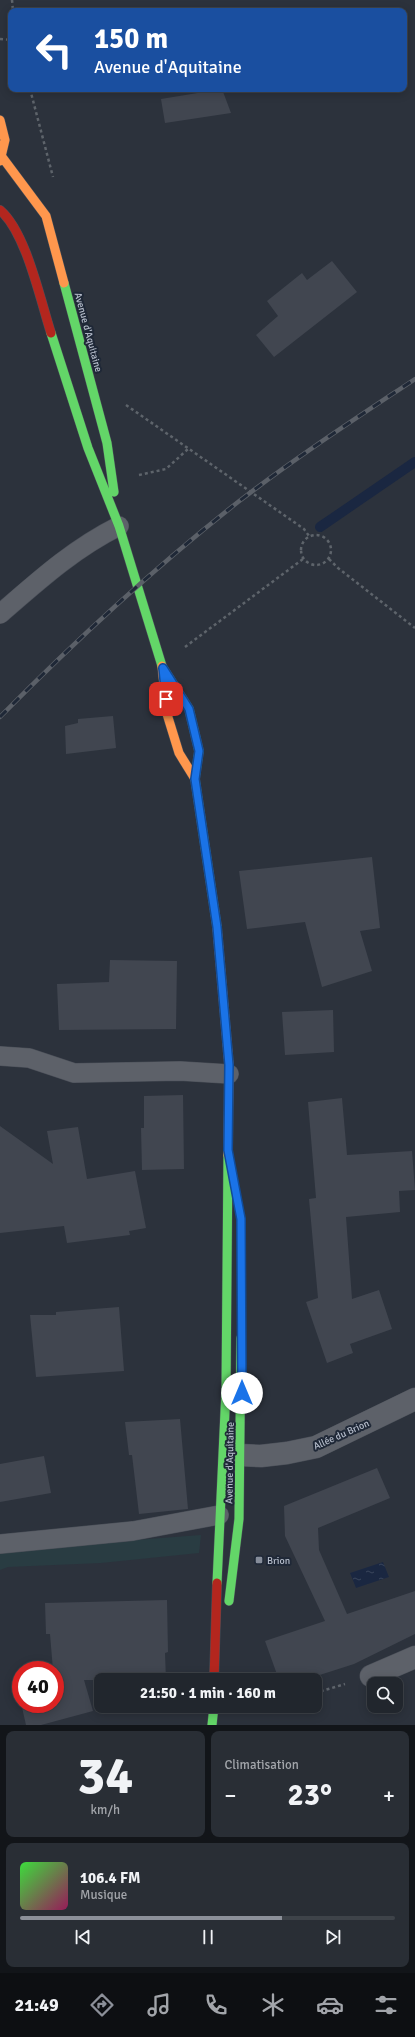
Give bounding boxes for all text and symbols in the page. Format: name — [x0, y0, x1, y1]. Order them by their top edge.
text: 150 m — [94, 22, 168, 56]
icon: left — [28, 24, 80, 76]
text: Avenue d'Aquitaine — [94, 56, 242, 78]
street label: Avenue d'Aquitaine — [72, 291, 104, 373]
pin — [149, 682, 183, 716]
icon: arrive — [155, 688, 177, 710]
position arrow — [221, 1372, 263, 1414]
street label: Allée du Brion — [312, 1417, 371, 1453]
street label: Avenue d'Aquitaine — [223, 1422, 237, 1504]
marker: Brion — [254, 1555, 264, 1565]
place label: Brion — [267, 1555, 290, 1567]
speed limit sign: 40 — [12, 1661, 64, 1713]
map controls — [367, 1677, 403, 1713]
button: search — [367, 1677, 403, 1713]
text: 21:50 · 1 min · 160 m — [140, 1684, 276, 1702]
text: 34 — [77, 1744, 133, 1808]
text: Climatisation — [225, 1757, 299, 1773]
text: 23° — [288, 1777, 332, 1814]
text: − — [225, 1782, 236, 1809]
text: + — [383, 1782, 395, 1809]
text: km/h — [91, 1802, 120, 1818]
text: 106.4 FM — [80, 1869, 141, 1887]
text: Musique — [80, 1887, 127, 1903]
icon: previous — [72, 1926, 94, 1948]
icon: pause — [197, 1926, 219, 1948]
icon: next — [322, 1926, 344, 1948]
icon: directions — [88, 1991, 116, 2019]
icon: music — [145, 1991, 173, 2019]
icon: phone — [202, 1991, 230, 2019]
icon: climate — [259, 1991, 287, 2019]
icon: car — [316, 1991, 344, 2019]
icon: filters — [372, 1991, 400, 2019]
text: 21:49 — [14, 1994, 59, 2016]

